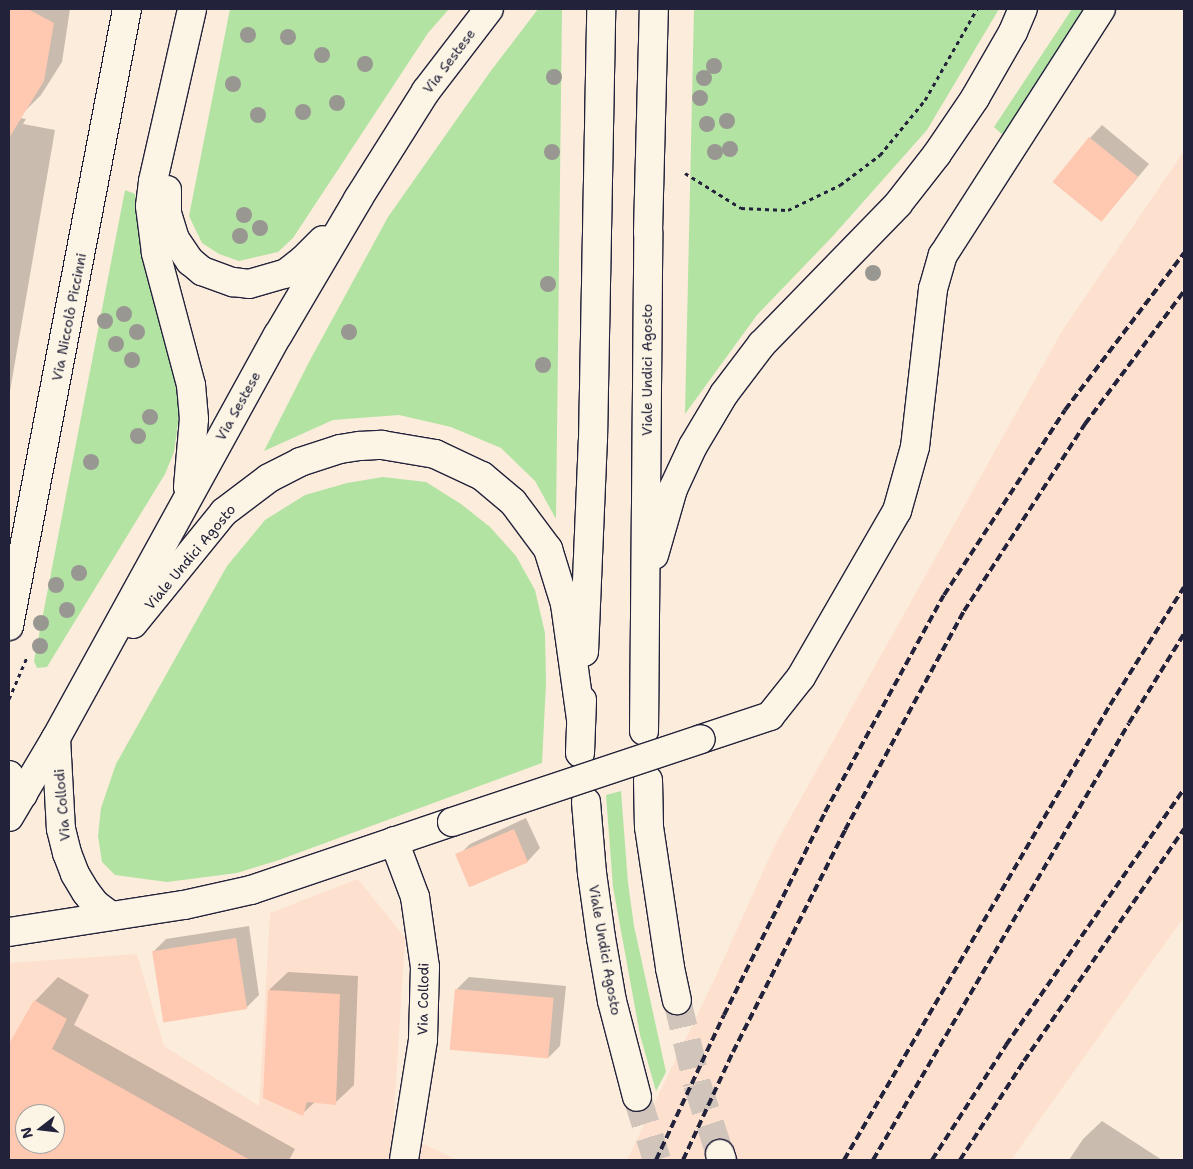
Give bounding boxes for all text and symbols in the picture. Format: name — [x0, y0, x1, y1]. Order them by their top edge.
street label: Via Sestese — [419, 25, 479, 97]
street label: Via Niccolò Piccinni — [48, 251, 90, 383]
street label: Viale Undici Agosto — [639, 304, 655, 436]
street label: Via Sestese — [212, 368, 264, 444]
street label: Viale Undici Agosto — [141, 501, 239, 613]
street label: Via Collodi — [50, 768, 74, 842]
street label: Viale Undici Agosto — [585, 883, 625, 1017]
street label: Via Collodi — [414, 962, 432, 1036]
north arrow — [15, 1104, 65, 1154]
text: N — [16, 1125, 37, 1141]

